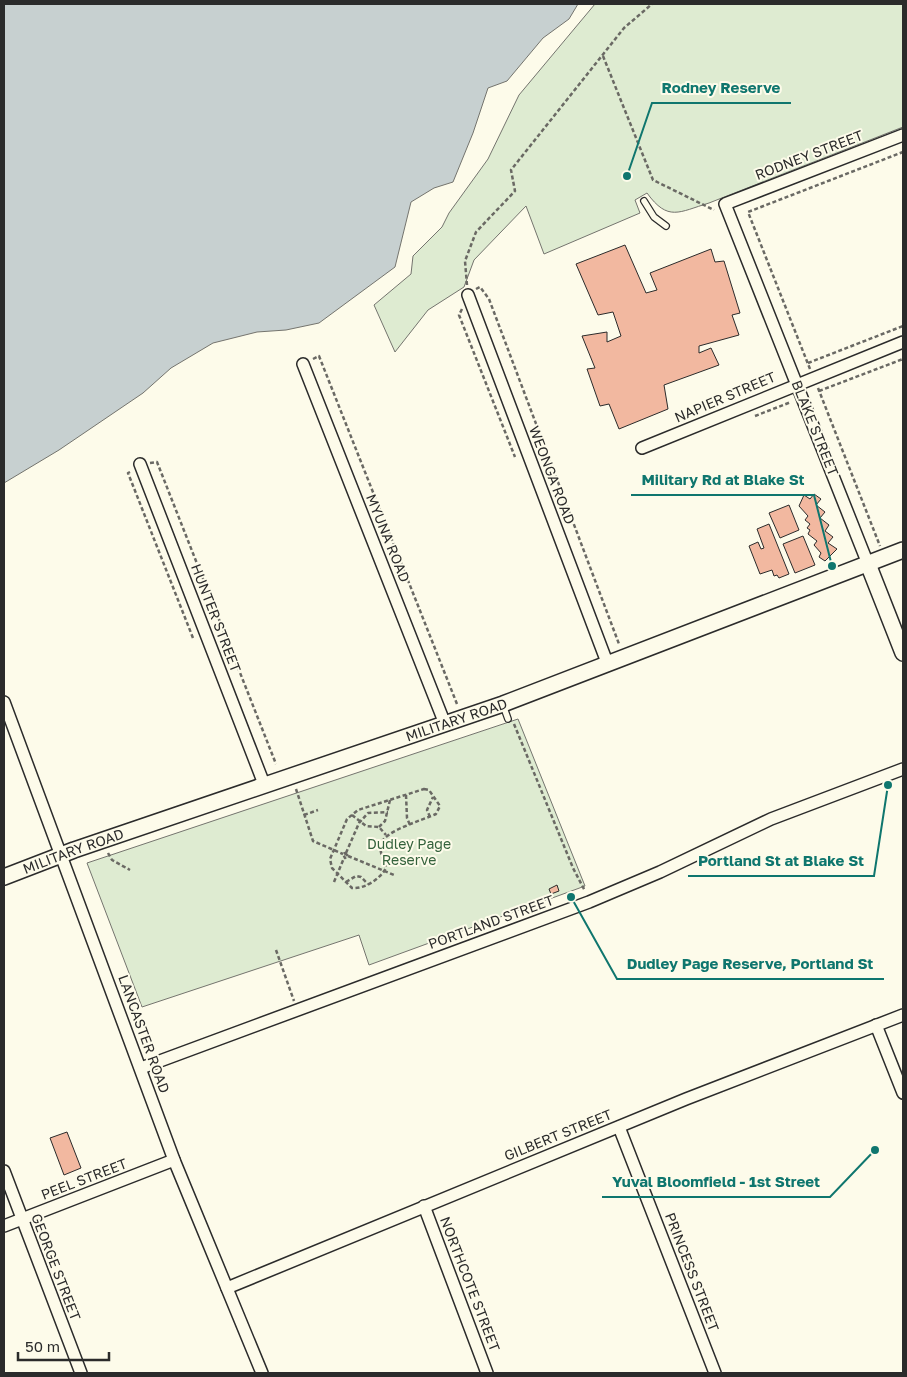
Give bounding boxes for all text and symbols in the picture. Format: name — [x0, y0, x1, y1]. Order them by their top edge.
callout: Rodney Reserve — [652, 73, 791, 103]
text: Rodney Reserve — [662, 78, 781, 96]
street label: RODNEY STREET — [752, 126, 866, 183]
street label: NAPIER STREET — [672, 367, 778, 425]
street label: BLAKE STREET — [789, 377, 843, 478]
street label: WEONGA ROAD — [526, 423, 579, 526]
callout: Military Rd at Blake St — [631, 465, 814, 495]
text: Military Rd at Blake St — [641, 470, 805, 488]
street label: MYUNA ROAD — [363, 491, 414, 584]
street label: HUNTER STREET — [188, 561, 245, 675]
street label: MILITARY ROAD — [403, 694, 509, 745]
street label: MILITARY ROAD — [20, 825, 126, 877]
park label: Dudley Page Reserve — [367, 835, 451, 868]
callout: Portland St at Blake St — [688, 846, 874, 876]
text: Portland St at Blake St — [698, 851, 864, 869]
street label: PORTLAND STREET — [426, 891, 556, 952]
callout: Dudley Page Reserve, Portland St — [617, 949, 884, 979]
text: Dudley Page Reserve, Portland St — [627, 954, 873, 972]
street label: LANCASTER ROAD — [115, 972, 174, 1095]
street label: GILBERT STREET — [501, 1105, 614, 1164]
street label: PEEL STREET — [38, 1154, 129, 1203]
callout: Yuval Bloomfield - 1st Street — [602, 1167, 830, 1197]
text: Yuval Bloomfield - 1st Street — [612, 1172, 820, 1190]
street label: PRINCESS STREET — [662, 1210, 723, 1334]
street label: GEORGE STREET — [28, 1211, 85, 1323]
street label: NORTHCOTE STREET — [437, 1214, 504, 1354]
scale bar — [18, 1330, 109, 1362]
text: 50 m — [25, 1337, 60, 1355]

